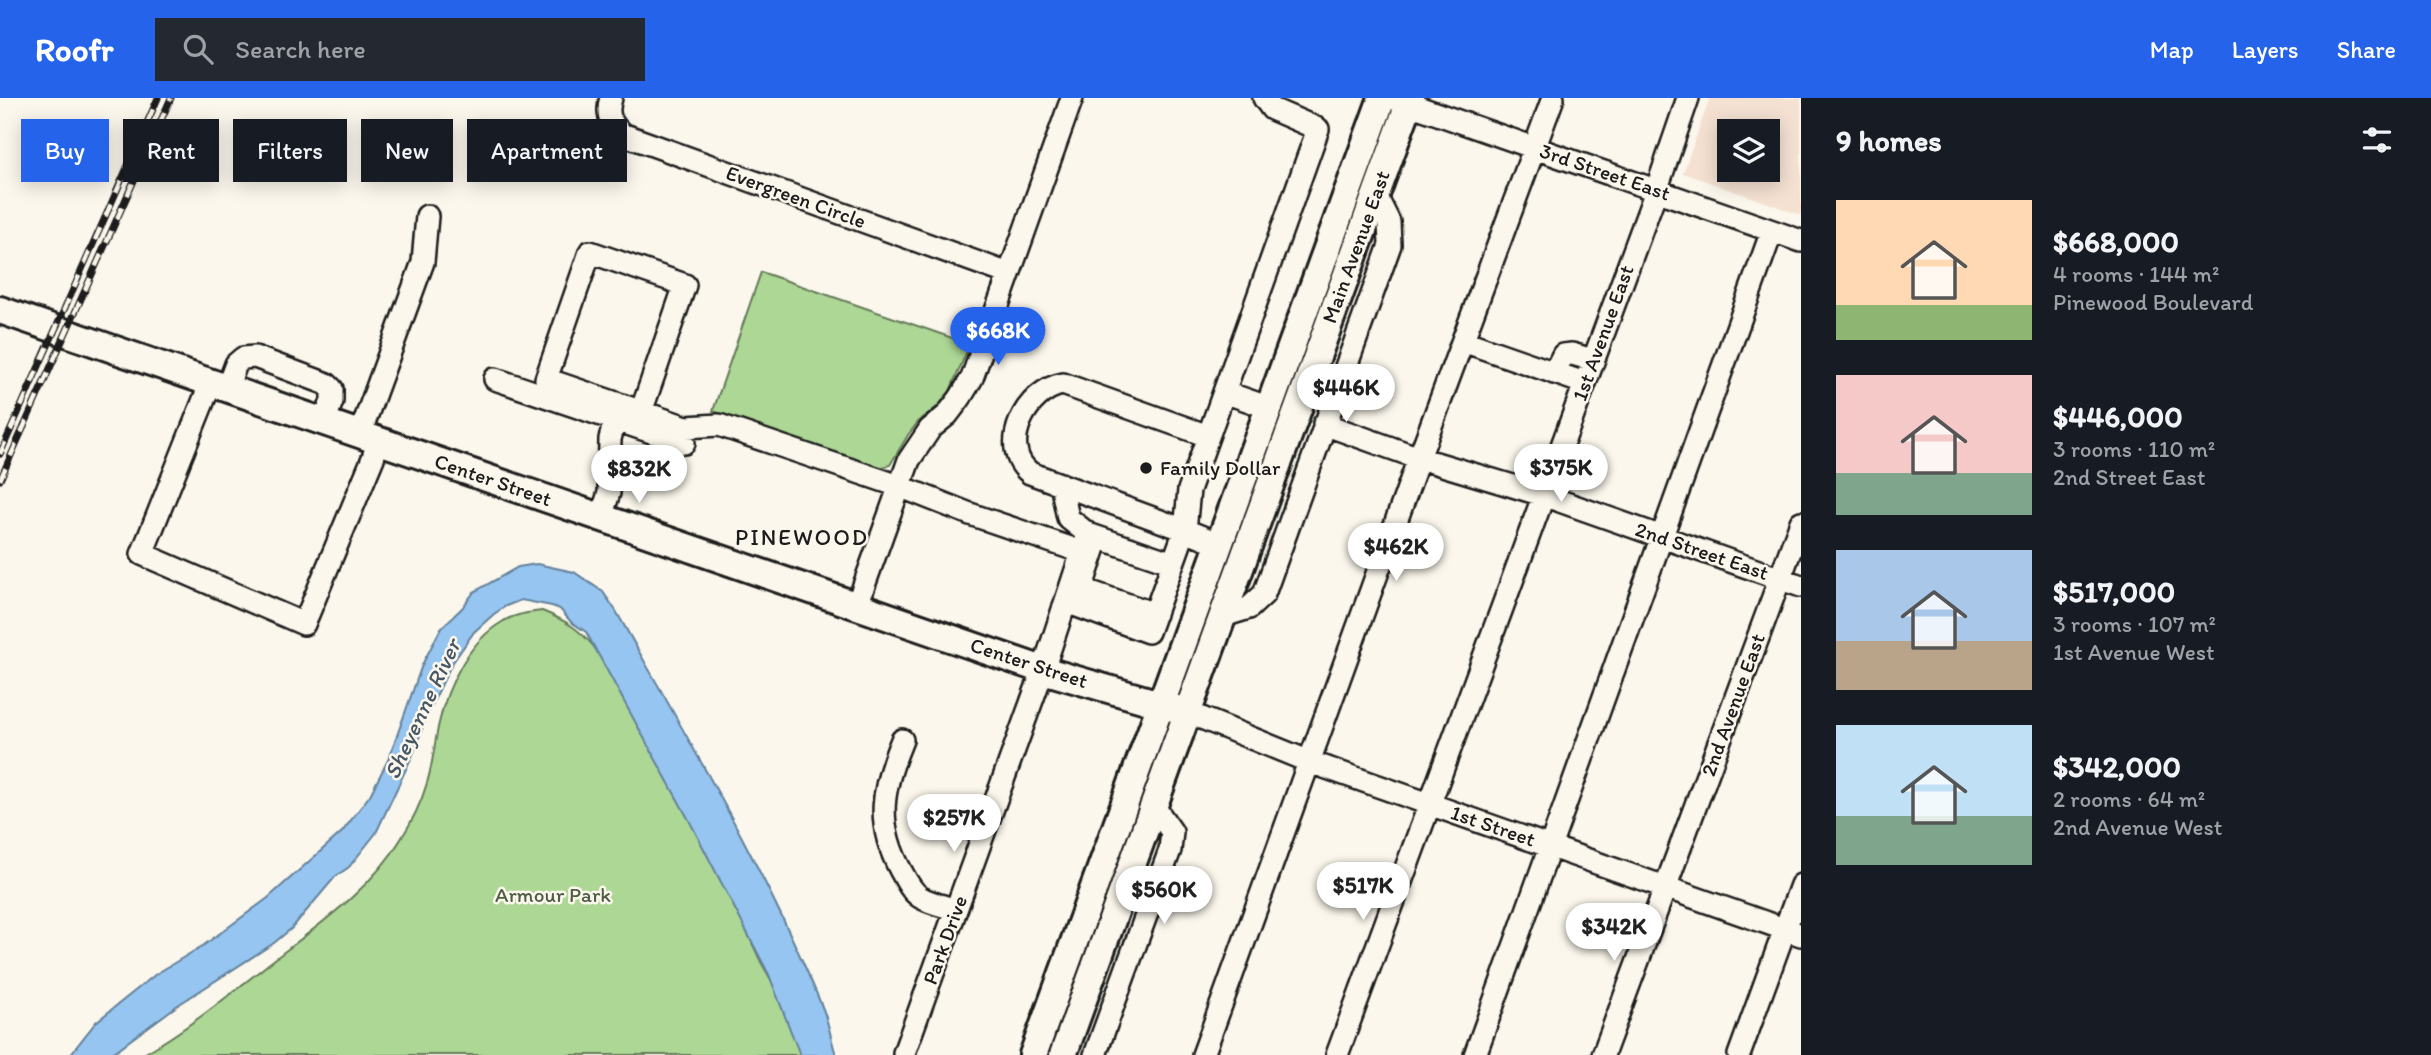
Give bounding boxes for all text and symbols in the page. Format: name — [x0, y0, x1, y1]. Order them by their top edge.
search box — [155, 18, 645, 81]
text: Roofr — [35, 30, 113, 69]
icon: search — [179, 30, 217, 68]
text: Search here — [235, 33, 366, 65]
text: Map — [2150, 35, 2194, 64]
text: Layers — [2232, 35, 2299, 64]
text: Share — [2337, 35, 2396, 64]
chip: Buy — [21, 119, 109, 182]
chip: Rent — [123, 119, 219, 182]
chip: Filters — [233, 119, 347, 182]
chip: New — [361, 119, 453, 182]
chip: Apartment — [467, 119, 627, 182]
map controls — [1717, 119, 1780, 182]
button: layers — [1717, 119, 1780, 182]
icon: filters — [2358, 121, 2396, 159]
text: 9 homes — [1836, 122, 1942, 159]
street label: 3rd Street East — [1537, 138, 1674, 206]
street label: Evergreen Circle — [723, 160, 870, 233]
street label: Main Avenue East — [1316, 167, 1395, 327]
text: $668,000 — [2053, 223, 2179, 260]
icon: home — [1892, 228, 1976, 312]
text: 4 rooms · 144 m² — [2053, 260, 2219, 288]
street label: 1st Avenue East — [1566, 261, 1639, 404]
text: Pinewood Boulevard — [2053, 288, 2253, 316]
pin: $668K — [949, 308, 1047, 367]
text: $668K — [966, 316, 1030, 344]
pin: $446K — [1297, 364, 1395, 424]
text: $446K — [1313, 373, 1379, 401]
text: $446,000 — [2053, 398, 2183, 435]
icon: home — [1892, 403, 1976, 487]
text: 3 rooms · 110 m² — [2053, 435, 2215, 463]
pin: $375K — [1512, 444, 1610, 504]
pin: $832K — [590, 446, 688, 505]
street label: Center Street — [431, 448, 555, 511]
text: $375K — [1530, 453, 1592, 481]
text: $832K — [607, 454, 671, 482]
place label: Family Dollar — [1160, 455, 1281, 480]
marker: Family Dollar — [1138, 460, 1154, 476]
text: 2nd Street East — [2053, 463, 2206, 491]
street label: 2nd Street East — [1632, 516, 1772, 585]
district label: PINEWOOD — [735, 523, 869, 551]
pin: $462K — [1347, 524, 1445, 583]
text: $462K — [1364, 532, 1428, 560]
text: $517,000 — [2053, 573, 2175, 610]
icon: home — [1892, 578, 1976, 662]
text: 3 rooms · 107 m² — [2053, 610, 2216, 638]
street label: 2nd Avenue East — [1695, 630, 1770, 780]
water label: Sheyenne River — [377, 632, 468, 783]
street label: Center Street — [967, 632, 1091, 693]
text: 1st Avenue West — [2053, 638, 2215, 666]
text: $342,000 — [2053, 748, 2181, 785]
icon: home — [1892, 753, 1976, 837]
text: 2 rooms · 64 m² — [2053, 785, 2205, 813]
pin: $257K — [905, 794, 1003, 854]
street label: 1st Street — [1448, 799, 1539, 852]
text: $257K — [923, 803, 985, 831]
text: 2nd Avenue West — [2053, 813, 2222, 841]
pin: $517K — [1314, 862, 1412, 922]
pin: $560K — [1115, 866, 1213, 926]
text: $517K — [1333, 871, 1393, 899]
text: $560K — [1132, 875, 1196, 903]
park label: Armour Park — [495, 882, 611, 907]
street label: Park Drive — [917, 892, 972, 988]
pin: $342K — [1565, 904, 1663, 963]
text: $342K — [1582, 912, 1646, 940]

